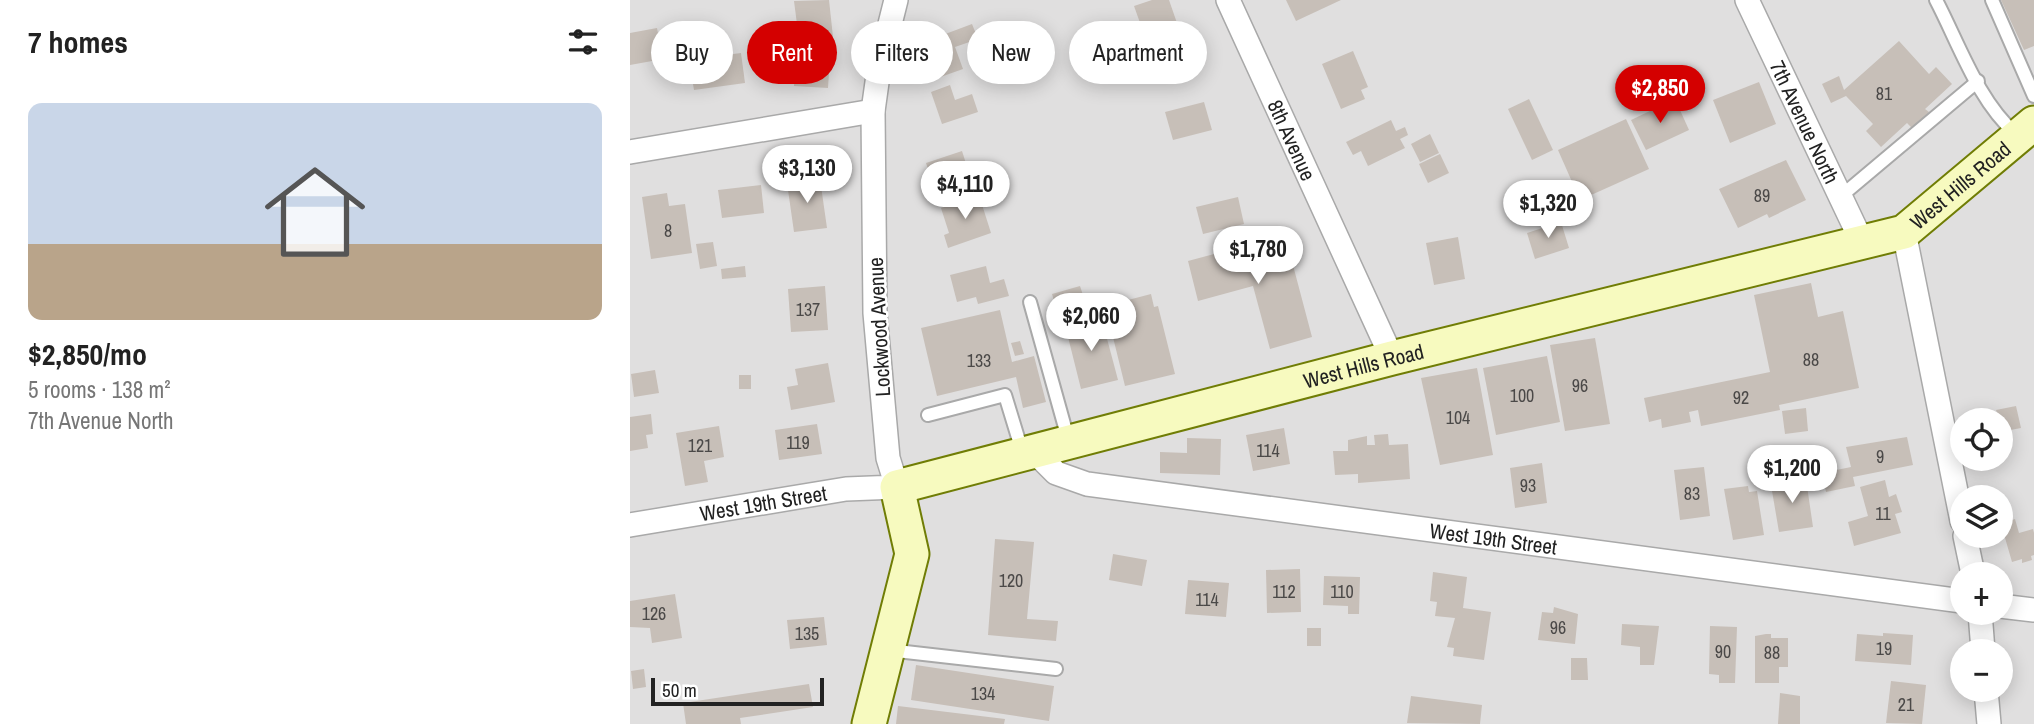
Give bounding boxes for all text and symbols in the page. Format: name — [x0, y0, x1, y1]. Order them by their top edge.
chip: Buy — [651, 21, 733, 84]
chip: Rent — [747, 21, 837, 84]
chip: Filters — [851, 21, 953, 84]
chip: New — [967, 21, 1055, 84]
chip: Apartment — [1069, 21, 1207, 84]
text: 7 homes — [28, 22, 128, 62]
icon: filters — [564, 23, 602, 61]
street label: 7th Avenue North — [1763, 56, 1847, 188]
pin: $2,850 — [1603, 66, 1717, 125]
text: $2,850 — [1631, 72, 1689, 103]
house number: 81 — [1876, 81, 1893, 106]
street label: 8th Avenue — [1261, 95, 1323, 185]
street label: West Hills Road — [1904, 134, 2017, 236]
pin: $3,130 — [750, 146, 864, 205]
icon: home — [252, 149, 378, 275]
text: $3,130 — [778, 152, 836, 183]
pin: $4,110 — [908, 162, 1022, 221]
text: $4,110 — [937, 168, 993, 199]
pin: $1,320 — [1491, 180, 1605, 240]
house number: 89 — [1754, 183, 1770, 208]
text: $1,320 — [1519, 187, 1577, 218]
house number: 8 — [664, 218, 672, 243]
pin: $1,780 — [1201, 226, 1315, 286]
text: $1,780 — [1229, 233, 1287, 264]
street label: Lockwood Avenue — [861, 257, 897, 397]
pin: $2,060 — [1034, 294, 1148, 353]
house number: 137 — [796, 297, 820, 322]
text: $2,060 — [1062, 300, 1120, 331]
text: $2,850/mo — [28, 334, 147, 374]
street label: West Hills Road — [1300, 336, 1427, 395]
house number: 88 — [1803, 347, 1819, 372]
house number: 133 — [967, 348, 991, 373]
house number: 96 — [1572, 373, 1588, 398]
text: 5 rooms · 138 m² — [28, 374, 171, 405]
house number: 100 — [1510, 383, 1534, 408]
house number: 92 — [1733, 385, 1749, 410]
text: 7th Avenue North — [28, 405, 173, 436]
house number: 104 — [1446, 405, 1470, 430]
map controls — [1950, 408, 2013, 702]
button: locate — [1950, 408, 2013, 471]
house number: 119 — [786, 430, 810, 455]
house number: 121 — [688, 433, 713, 458]
house number: 114 — [1256, 438, 1280, 463]
house number: 9 — [1876, 444, 1884, 469]
pin: $1,200 — [1735, 446, 1849, 505]
text: $1,200 — [1763, 452, 1821, 483]
house number: 93 — [1520, 473, 1536, 498]
street label: West 19th Street — [698, 478, 829, 528]
house number: 83 — [1684, 481, 1700, 506]
button: layers — [1950, 485, 2013, 548]
house number: 11 — [1875, 501, 1891, 526]
street label: West 19th Street — [1428, 515, 1559, 561]
button: + — [1950, 562, 2013, 625]
house number: 120 — [999, 568, 1023, 593]
house number: 112 — [1272, 579, 1296, 604]
house number: 110 — [1330, 579, 1354, 604]
house number: 114 — [1195, 587, 1219, 612]
house number: 126 — [642, 601, 666, 626]
house number: 96 — [1550, 615, 1566, 640]
house number: 135 — [795, 621, 819, 646]
house number: 19 — [1876, 636, 1892, 661]
house number: 90 — [1715, 639, 1731, 664]
button: − — [1950, 639, 2013, 702]
house number: 88 — [1764, 640, 1780, 665]
scale bar — [651, 675, 824, 707]
text: 50 m — [662, 677, 697, 703]
house number: 134 — [971, 681, 995, 706]
house number: 21 — [1898, 692, 1915, 717]

